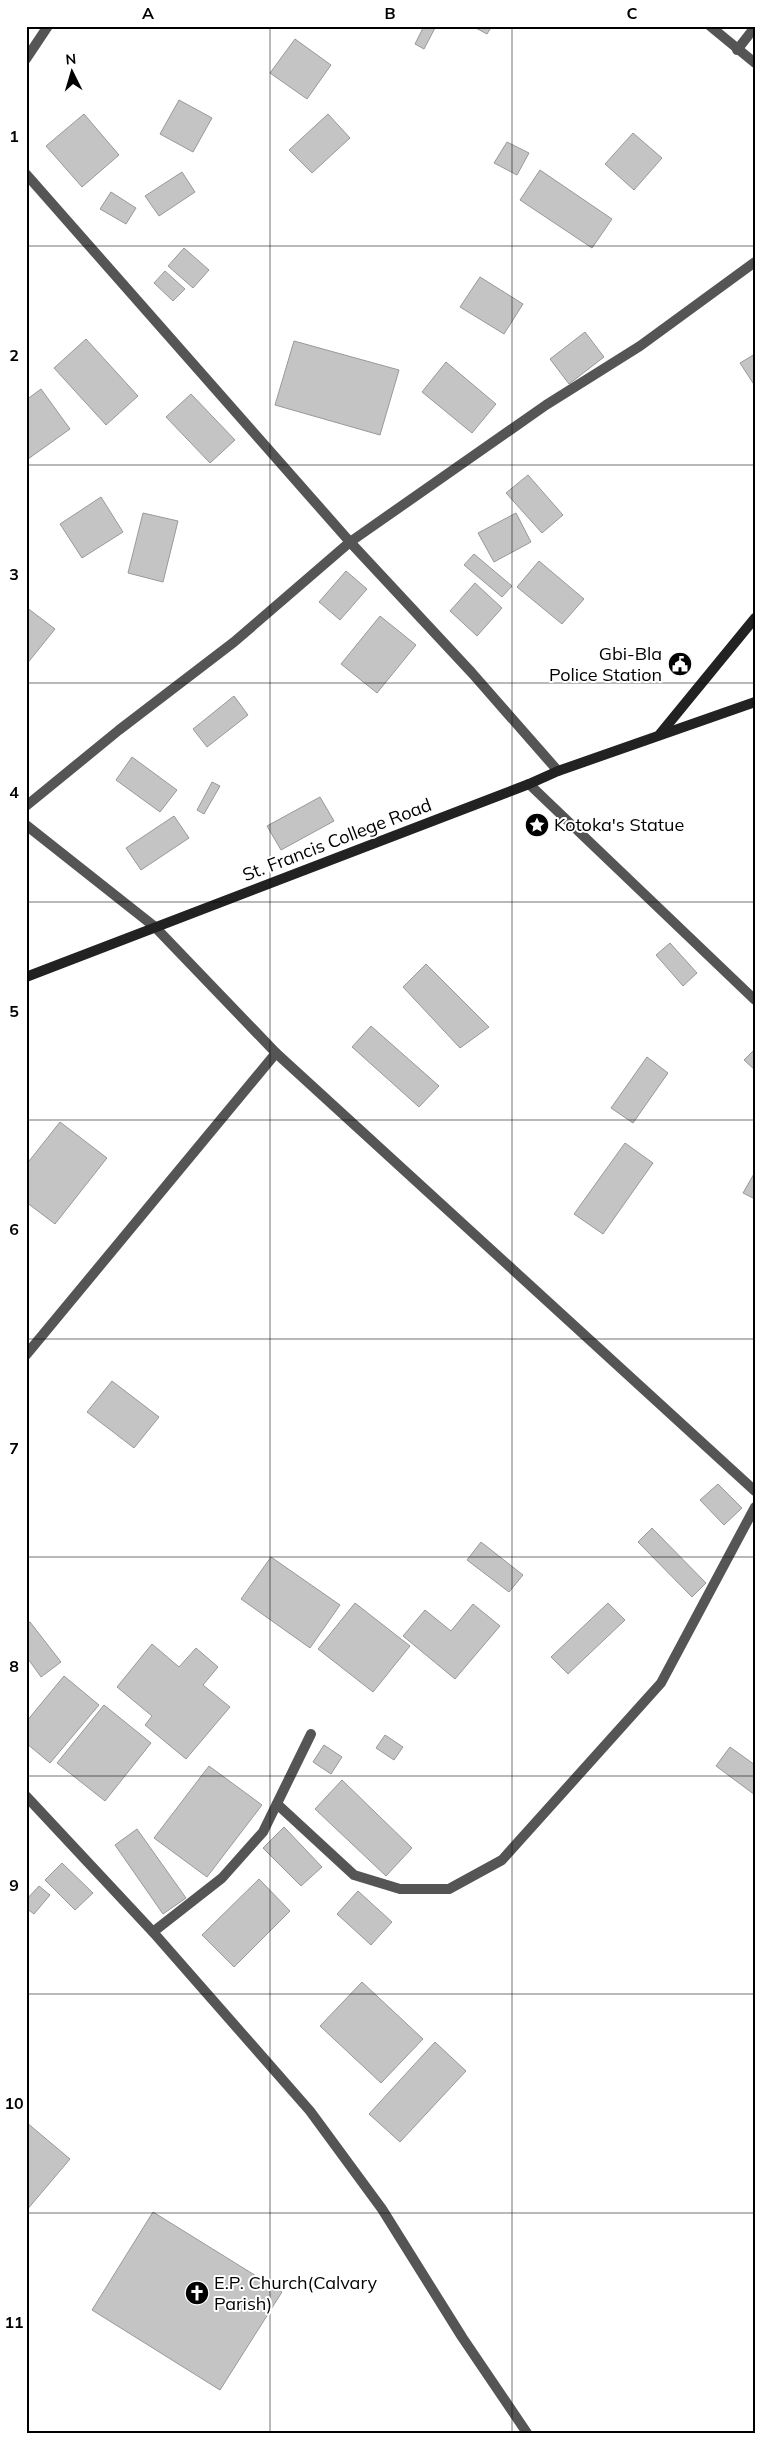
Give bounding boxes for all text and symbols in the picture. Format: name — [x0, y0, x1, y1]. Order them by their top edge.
text: A — [142, 3, 154, 23]
text: B — [384, 3, 396, 23]
text: C — [627, 3, 638, 23]
north arrow — [48, 48, 98, 98]
text: N — [65, 50, 77, 68]
text: 1 — [9, 126, 19, 146]
text: 2 — [9, 345, 19, 365]
text: 3 — [9, 564, 19, 584]
place label: Gbi-Bla Police Station — [549, 642, 662, 686]
public building icon: Gbi-Bla Police Station — [667, 651, 693, 677]
text: 4 — [9, 782, 19, 802]
street label: St. Francis College Road — [239, 793, 435, 886]
place icon: Kotoka's Statue — [524, 812, 550, 838]
place label: Kotoka's Statue — [554, 813, 684, 836]
text: 5 — [9, 1001, 19, 1021]
text: 6 — [9, 1219, 19, 1239]
text: 7 — [9, 1438, 19, 1458]
text: 8 — [9, 1656, 19, 1676]
text: 9 — [9, 1875, 19, 1895]
text: 10 — [4, 2093, 24, 2113]
place label: E.P. Church(Calvary Parish) — [214, 2271, 377, 2315]
church icon: E.P. Church(Calvary Parish) — [184, 2280, 210, 2306]
text: 11 — [4, 2312, 24, 2332]

